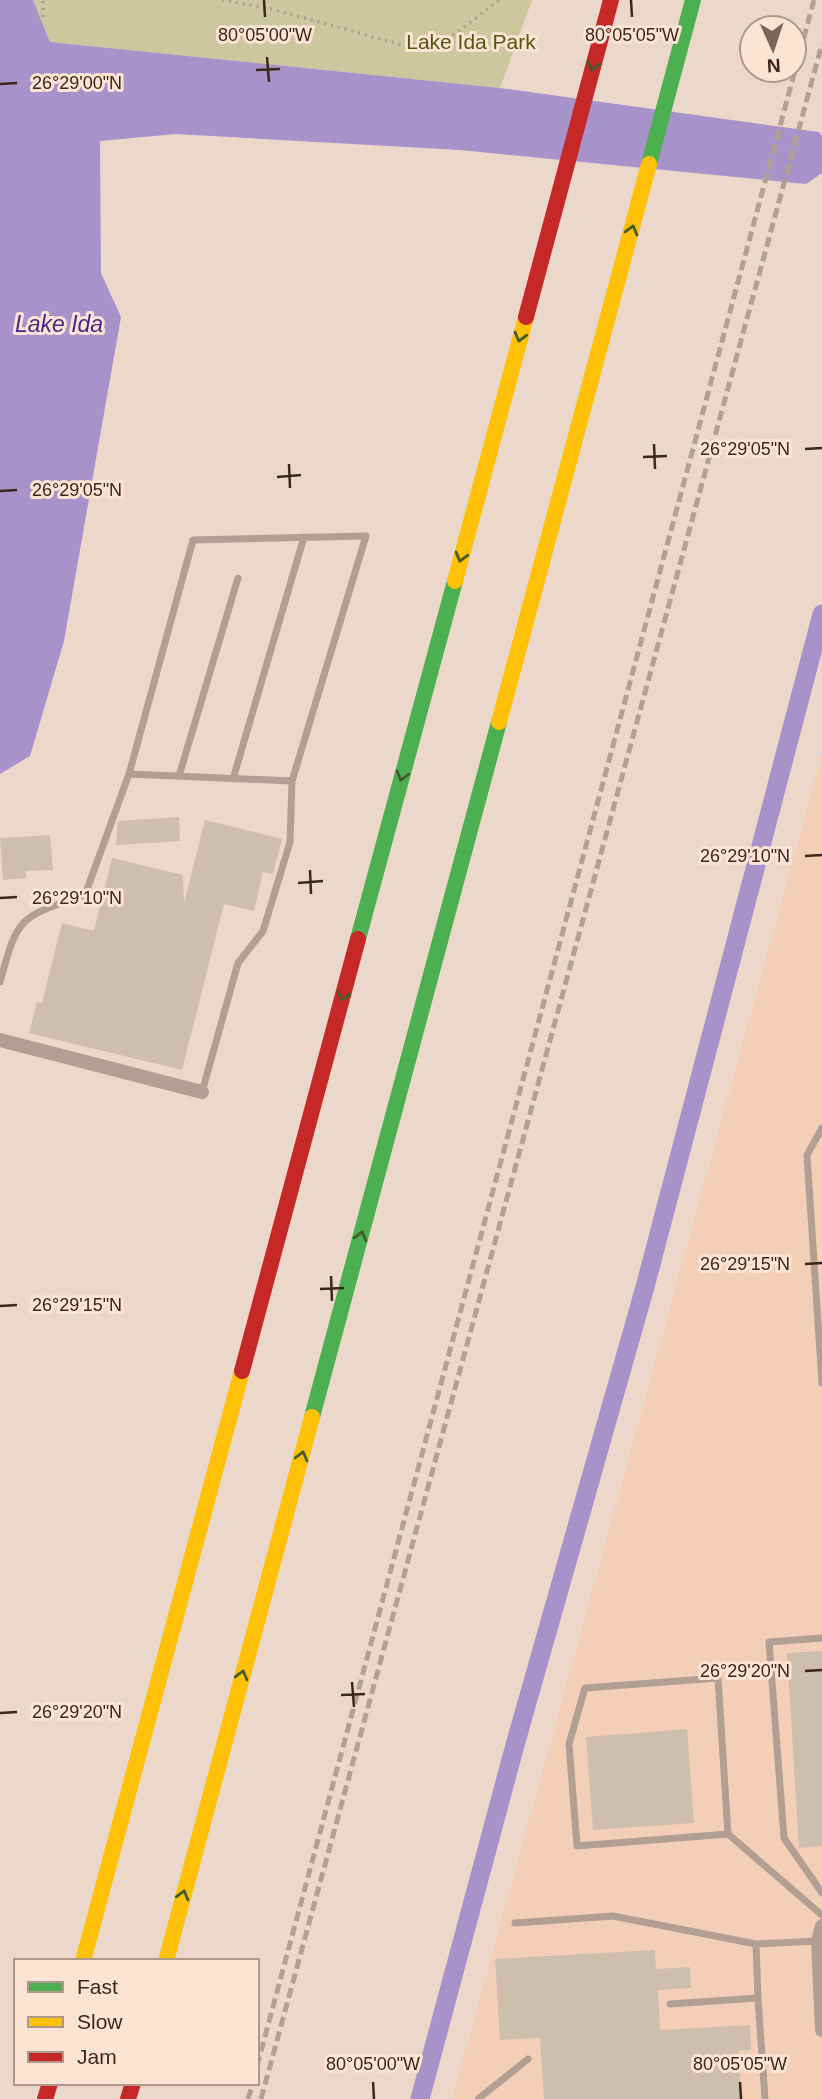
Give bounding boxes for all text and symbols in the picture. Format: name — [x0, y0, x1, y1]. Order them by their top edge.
north arrow — [738, 14, 808, 84]
text: 80°05'00"W — [218, 25, 312, 45]
text: 80°05'05"W — [585, 25, 679, 45]
park label: Lake Ida Park — [406, 30, 536, 53]
text: N — [766, 55, 781, 76]
one-way arrow — [587, 60, 601, 72]
text: 26°29'00"N — [32, 73, 122, 93]
one-way arrow — [623, 225, 638, 237]
water label: Lake Ida — [15, 311, 103, 337]
one-way arrow — [514, 331, 528, 343]
text: 26°29'05"N — [700, 439, 790, 459]
text: 26°29'05"N — [32, 480, 122, 500]
one-way arrow — [455, 550, 469, 562]
one-way arrow — [396, 770, 410, 782]
text: 26°29'10"N — [700, 846, 790, 866]
text: 26°29'10"N — [32, 888, 122, 908]
one-way arrow — [336, 990, 351, 1002]
one-way arrow — [353, 1230, 367, 1242]
text: 26°29'15"N — [700, 1254, 790, 1274]
text: 26°29'15"N — [32, 1295, 122, 1315]
one-way arrow — [293, 1450, 308, 1462]
text: 26°29'20"N — [700, 1661, 790, 1681]
one-way arrow — [234, 1669, 249, 1681]
text: 26°29'20"N — [32, 1702, 122, 1722]
one-way arrow — [175, 1889, 190, 1901]
legend — [14, 1959, 259, 2085]
text: Fast — [77, 1975, 118, 1998]
text: Slow — [77, 2010, 123, 2033]
text: Jam — [77, 2045, 117, 2068]
text: 80°05'00"W — [326, 2054, 420, 2074]
text: 80°05'05"W — [693, 2054, 787, 2074]

